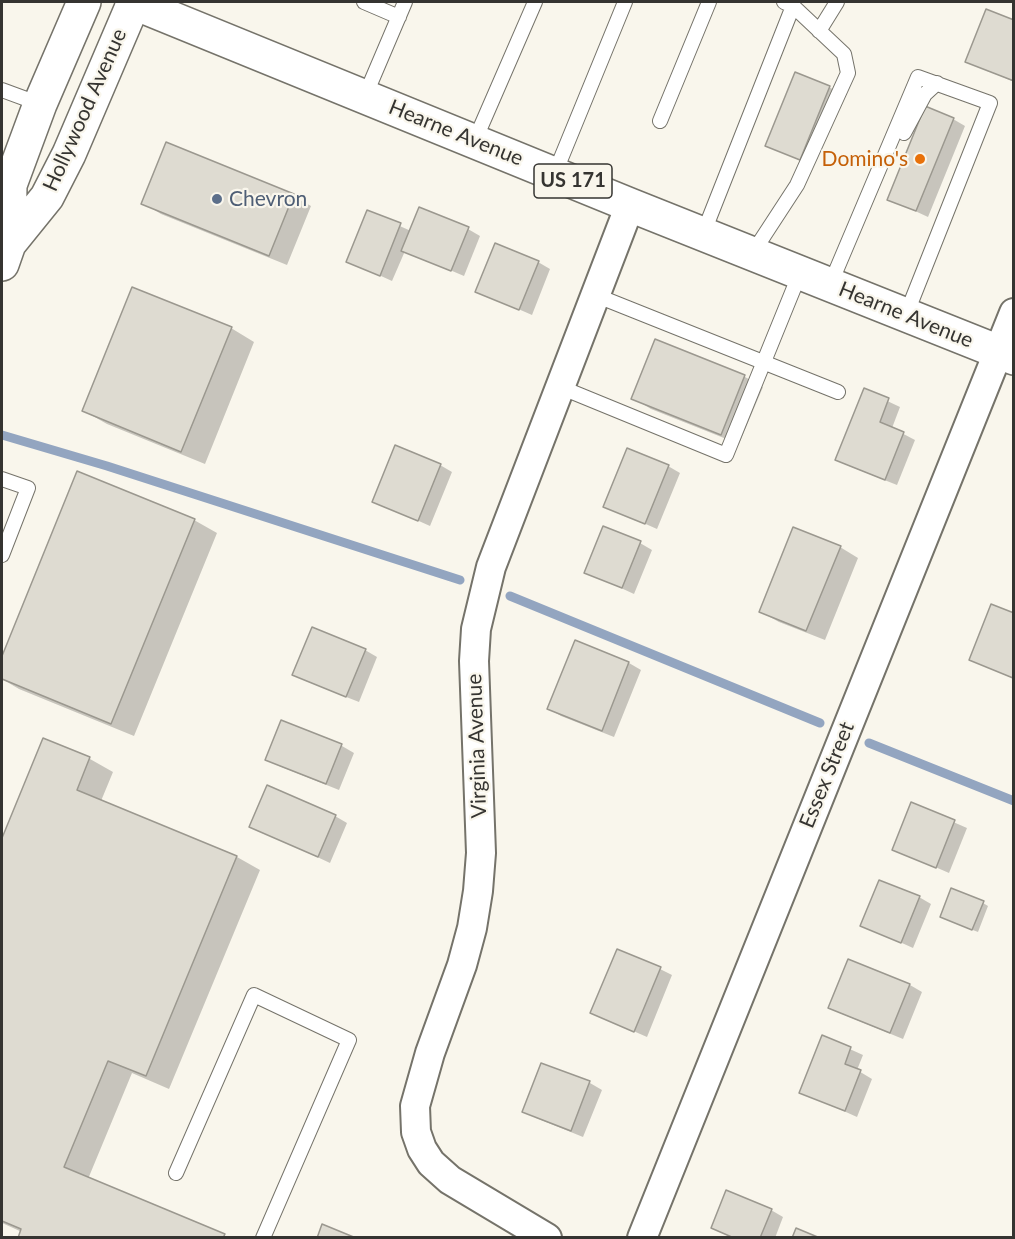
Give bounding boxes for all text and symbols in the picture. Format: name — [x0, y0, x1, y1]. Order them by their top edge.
street label: Hollywood Avenue — [38, 25, 132, 195]
street label: Hearne Avenue — [385, 95, 527, 171]
place label: Domino's — [822, 146, 908, 172]
marker: Domino's — [913, 152, 927, 166]
road number: US 171 — [534, 164, 612, 198]
place label: Chevron — [229, 186, 307, 212]
marker: Chevron — [210, 192, 224, 206]
street label: Hearne Avenue — [835, 277, 977, 353]
street label: Virginia Avenue — [462, 673, 492, 819]
street label: Essex Street — [794, 718, 860, 832]

